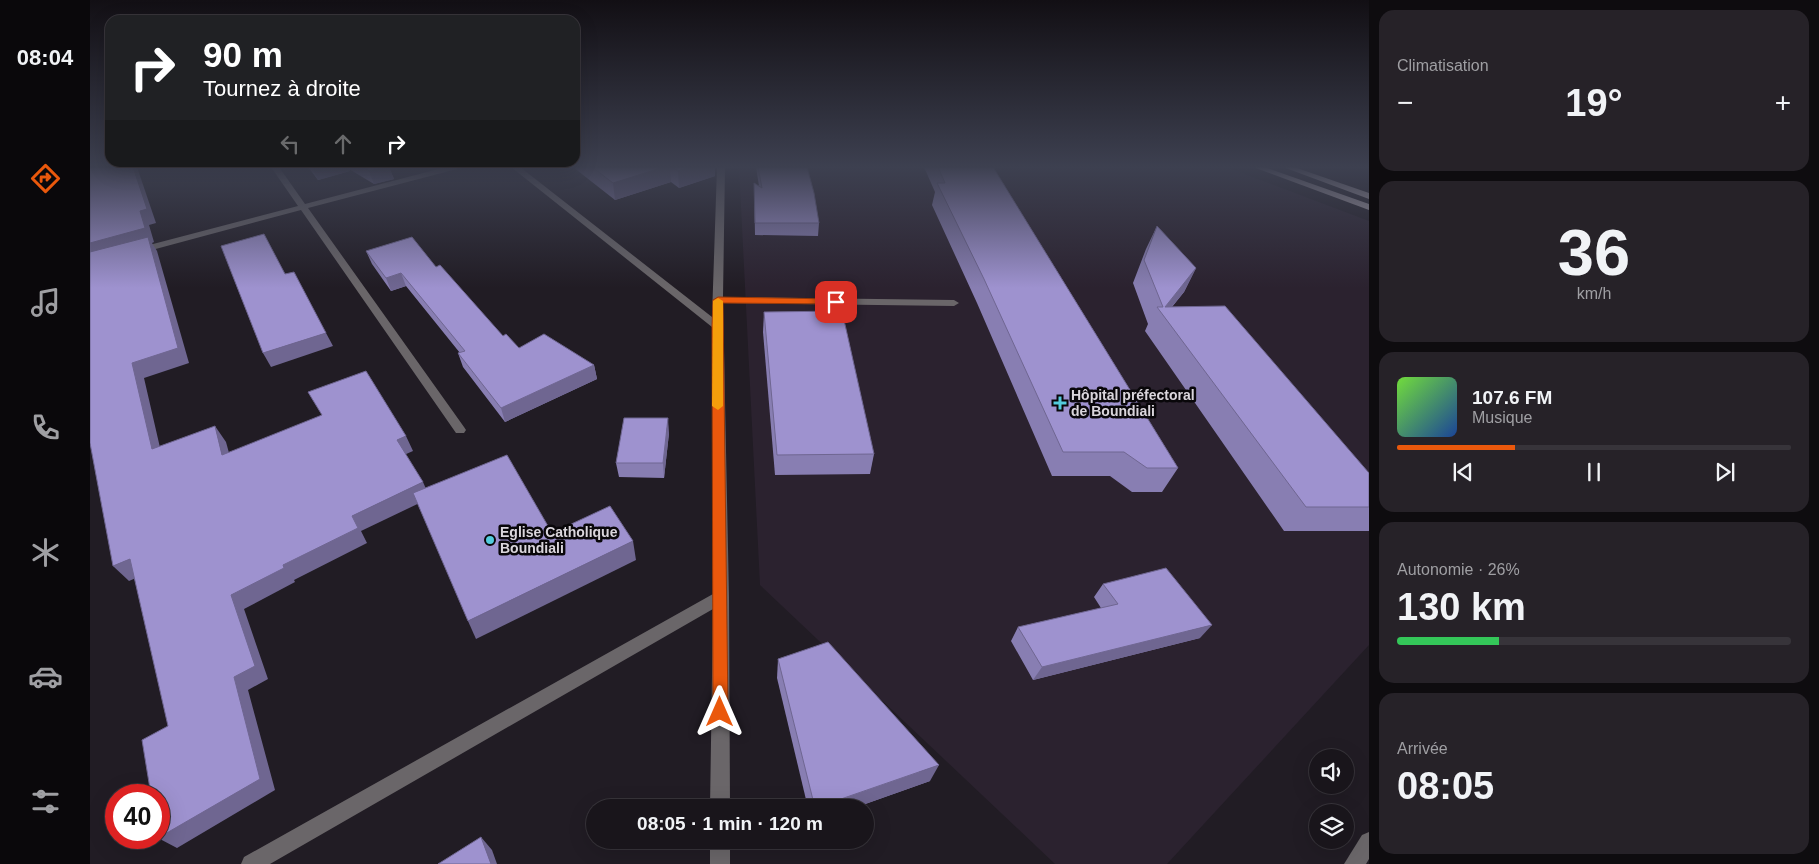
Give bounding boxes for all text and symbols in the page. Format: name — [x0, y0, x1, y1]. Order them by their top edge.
icon: right — [120, 35, 185, 100]
text: 90 m — [203, 35, 283, 74]
text: 08:04 — [17, 45, 73, 70]
text: Climatisation — [1397, 57, 1489, 74]
text: Tournez à droite — [203, 76, 361, 101]
text: 19° — [1565, 82, 1623, 124]
text: − — [1397, 87, 1413, 118]
text: + — [1775, 87, 1791, 118]
icon: left — [276, 130, 304, 158]
icon: ahead — [329, 130, 357, 158]
icon: right — [382, 130, 410, 158]
icon: directions — [28, 161, 63, 196]
text: 36 — [1558, 216, 1630, 289]
pin — [815, 281, 857, 323]
icon: music — [28, 285, 63, 320]
text: km/h — [1577, 285, 1611, 302]
icon: arrive — [822, 288, 850, 316]
place label: Hôpital préfectoral de Boundiali — [1071, 387, 1195, 419]
text: 107.6 FM — [1472, 387, 1552, 408]
marker: Hôpital préfectoral de Boundiali — [1053, 396, 1067, 410]
text: Musique — [1472, 409, 1532, 426]
icon: phone — [28, 410, 63, 445]
icon: previous — [1449, 458, 1477, 486]
icon: pause — [1580, 458, 1608, 486]
icon: next — [1711, 458, 1739, 486]
place label: Eglise Catholique Boundiali — [500, 524, 618, 556]
marker: Eglise Catholique Boundiali — [484, 534, 496, 546]
icon: climate — [28, 535, 63, 570]
text: Autonomie · 26% — [1397, 561, 1520, 578]
text: 130 km — [1397, 586, 1526, 628]
icon: car — [28, 659, 63, 694]
position arrow — [693, 685, 745, 737]
text: Arrivée — [1397, 740, 1448, 757]
map controls — [1309, 749, 1354, 849]
button: sound — [1309, 749, 1354, 794]
text: 08:05 — [1397, 765, 1494, 807]
icon: filters — [28, 784, 63, 819]
speed limit sign: 40 — [105, 784, 170, 849]
button: layers — [1309, 804, 1354, 849]
text: 08:05 · 1 min · 120 m — [637, 813, 823, 834]

